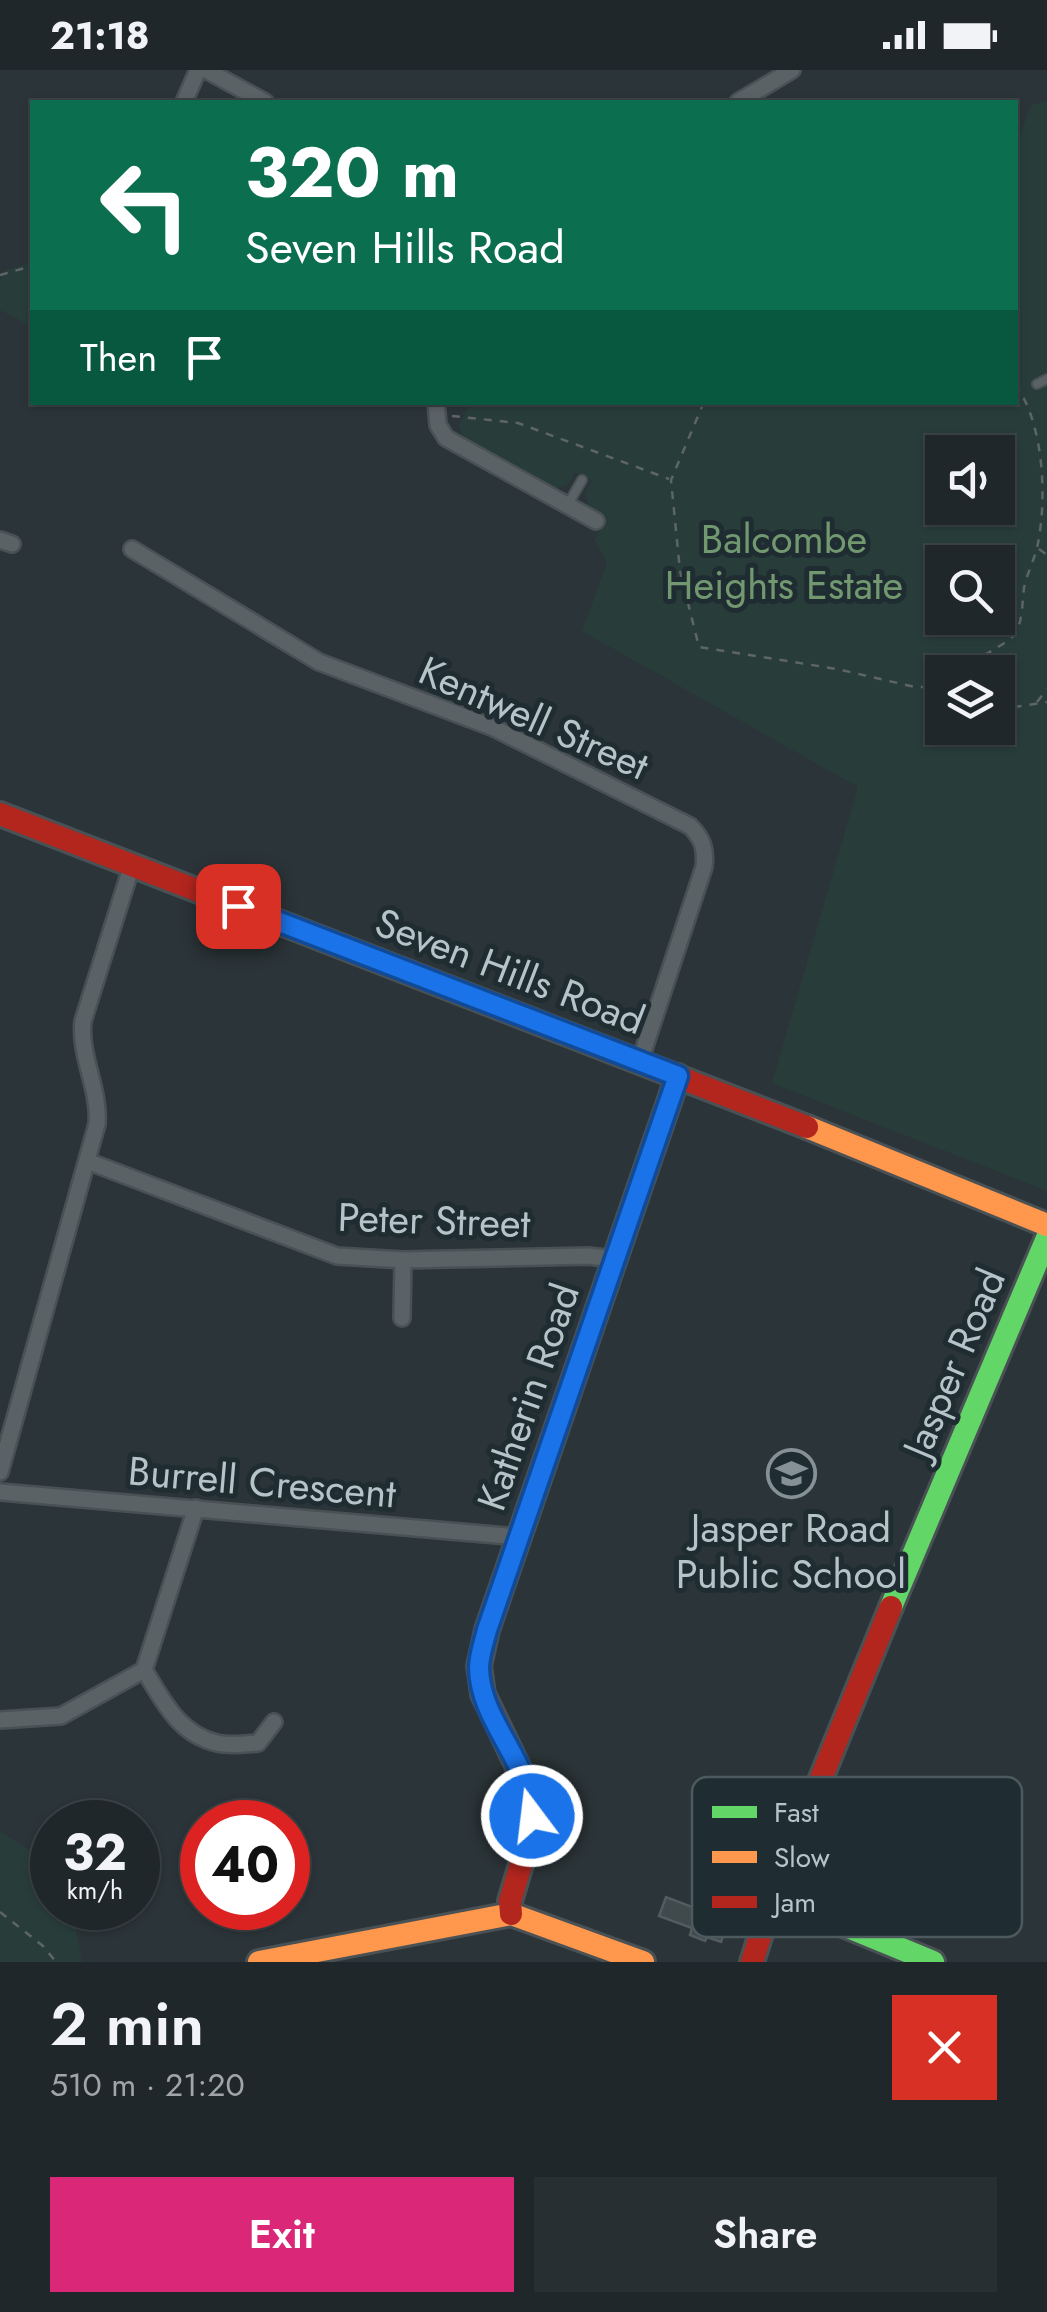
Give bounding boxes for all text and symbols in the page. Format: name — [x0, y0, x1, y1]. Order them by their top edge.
text: 21:18 — [50, 8, 150, 63]
text: 320 m — [245, 122, 459, 223]
icon: left — [80, 140, 210, 270]
text: Seven Hills Road — [245, 215, 565, 280]
text: Then — [80, 330, 157, 385]
icon: arrive — [177, 330, 232, 385]
map controls — [925, 435, 1015, 745]
button: sound — [925, 435, 1015, 525]
park label: Balcombe Heights Estate — [665, 510, 903, 614]
button: search — [925, 545, 1015, 635]
street label: Kentwell Street — [410, 642, 658, 795]
button: layers — [925, 655, 1015, 745]
pin — [196, 864, 281, 949]
icon: arrive — [211, 879, 266, 934]
street label: Seven Hills Road — [367, 893, 653, 1049]
street label: Peter Street — [337, 1188, 532, 1252]
street label: Jasper Road — [886, 1259, 1020, 1471]
street label: Katherin Road — [462, 1276, 594, 1518]
street label: Burrell Crescent — [126, 1441, 399, 1523]
school or university icon: Jasper Road Public School — [765, 1447, 817, 1499]
place label: Jasper Road Public School — [676, 1499, 906, 1603]
position arrow — [480, 1764, 584, 1868]
legend — [692, 1777, 1022, 1937]
text: Fast — [774, 1792, 819, 1833]
speed limit sign: 40 — [180, 1800, 310, 1930]
text: 32 — [63, 1816, 127, 1889]
text: Slow — [774, 1837, 830, 1878]
text: km/h — [67, 1872, 123, 1908]
text: Jam — [770, 1882, 816, 1923]
text: 2 min — [50, 1981, 204, 2068]
button: close — [892, 1995, 997, 2100]
text: 510 m · 21:20 — [50, 2062, 245, 2108]
button: Exit — [50, 2177, 514, 2292]
button: Share — [534, 2177, 997, 2292]

